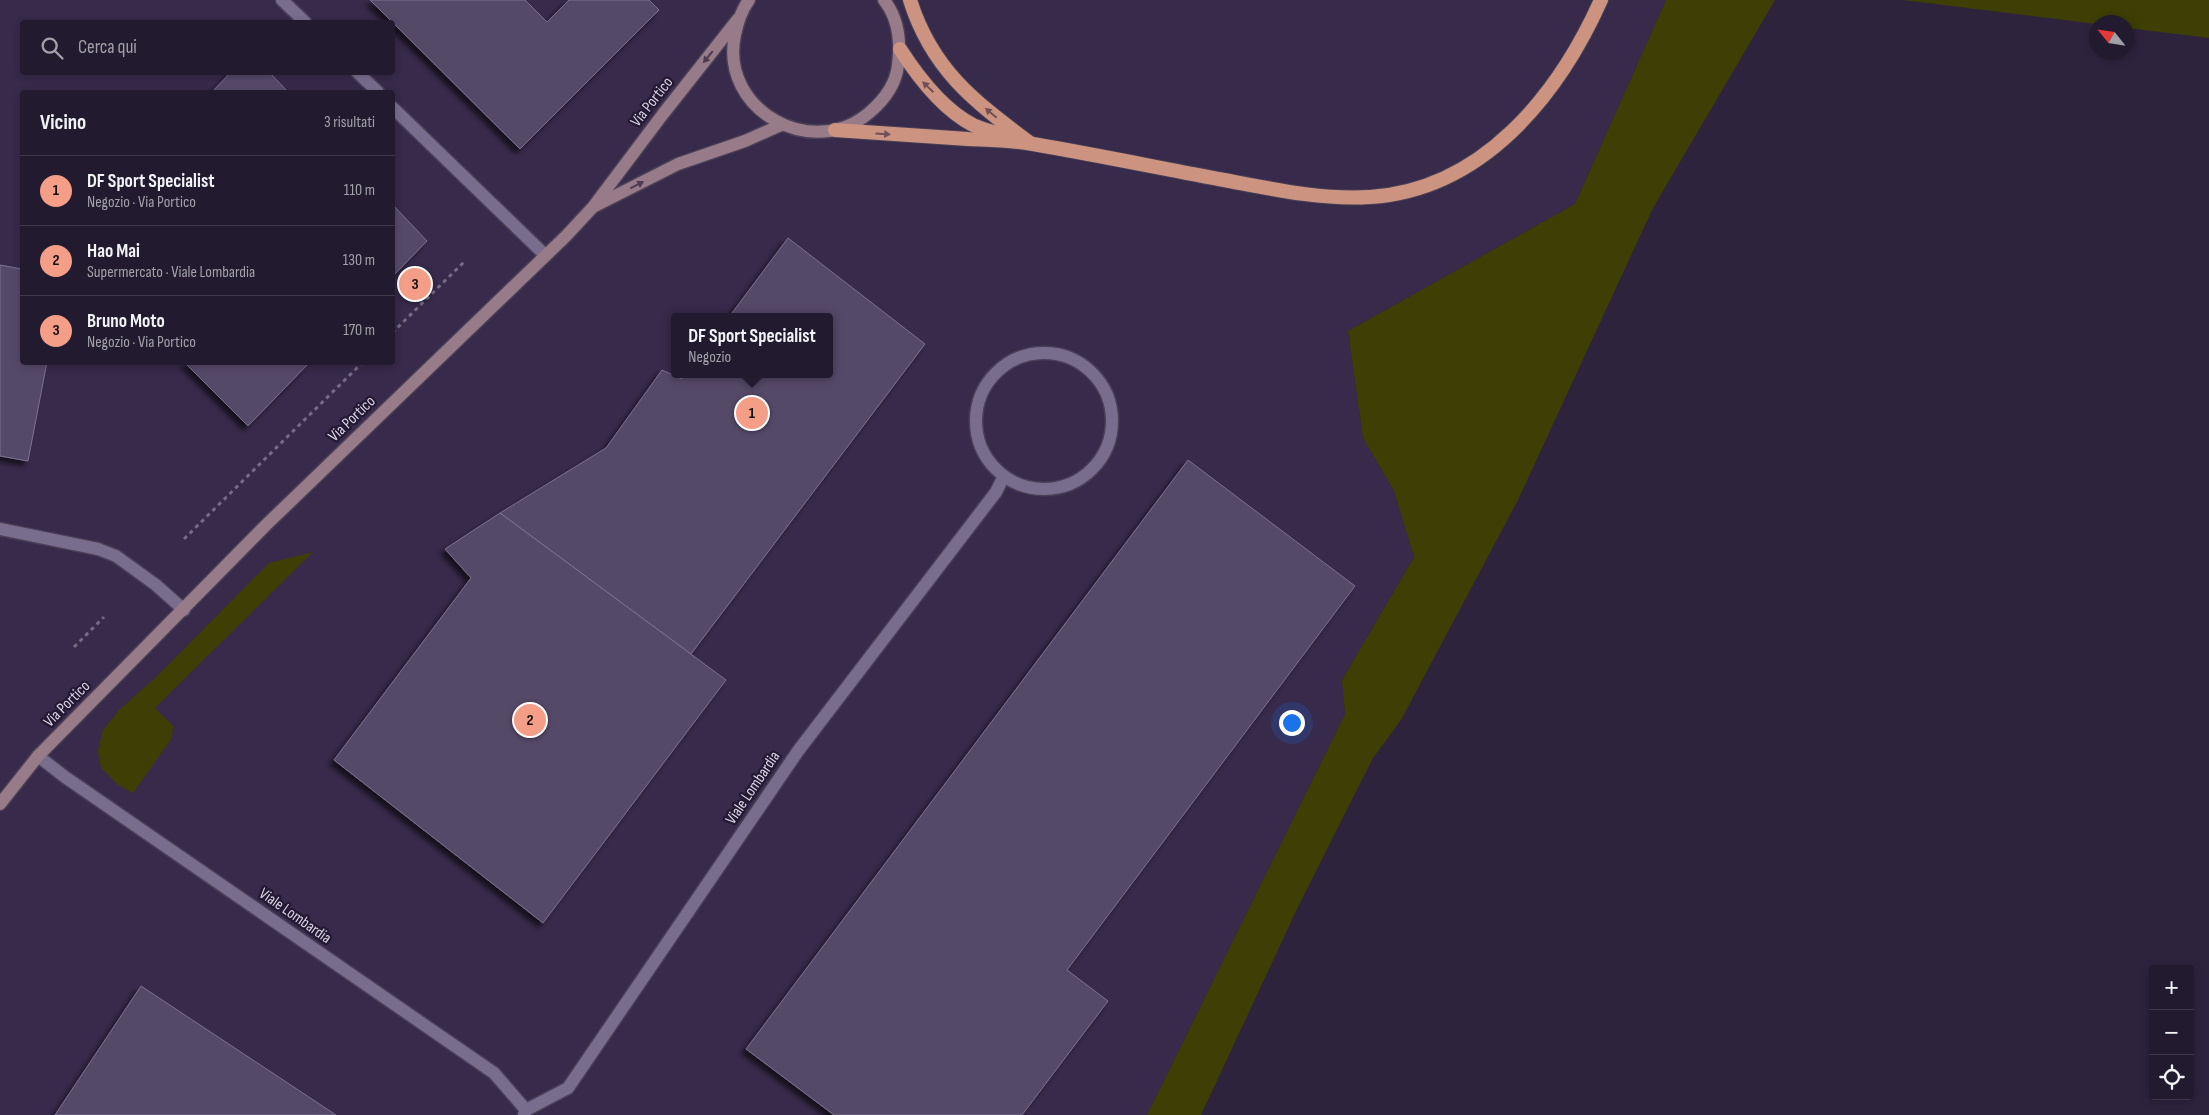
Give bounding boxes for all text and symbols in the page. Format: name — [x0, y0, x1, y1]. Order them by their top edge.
north arrow — [2089, 15, 2134, 60]
search box — [20, 20, 395, 75]
icon: search — [38, 34, 66, 62]
text: Cerca qui — [78, 36, 137, 59]
one-way arrow — [703, 50, 714, 63]
street label: Via Portico — [627, 73, 677, 131]
one-way arrow — [922, 81, 934, 93]
one-way arrow — [985, 108, 998, 119]
text: Vicino — [40, 110, 86, 135]
text: 3 risultati — [324, 113, 375, 132]
one-way arrow — [876, 130, 892, 138]
text: DF Sport Specialist — [87, 170, 214, 193]
text: 1 — [53, 181, 59, 200]
text: 110 m — [344, 181, 375, 200]
one-way arrow — [629, 181, 644, 189]
text: Negozio · Via Portico — [87, 193, 196, 212]
text: Hao Mai — [87, 240, 140, 263]
text: 2 — [52, 251, 60, 270]
text: 130 m — [343, 251, 375, 270]
text: Supermercato · Viale Lombardia — [87, 263, 255, 282]
pin: 3 — [399, 265, 431, 303]
text: Bruno Moto — [87, 310, 165, 333]
popup — [671, 313, 833, 378]
text: 3 — [52, 321, 60, 340]
text: 170 m — [343, 321, 375, 340]
text: DF Sport Specialist — [688, 325, 816, 348]
text: Negozio · Via Portico — [87, 333, 196, 352]
text: Negozio — [688, 348, 731, 367]
street label: Via Portico — [325, 392, 379, 446]
pin: 1 — [736, 394, 768, 432]
street label: Via Portico — [40, 677, 94, 731]
pin: 2 — [514, 701, 546, 739]
your location — [1279, 710, 1305, 736]
street label: Viale Lombardia — [722, 748, 784, 828]
street label: Viale Lombardia — [255, 884, 335, 948]
map controls — [2149, 965, 2194, 1100]
button: + — [2149, 965, 2194, 1010]
button: − — [2149, 1010, 2194, 1055]
button: locate — [2149, 1055, 2194, 1100]

